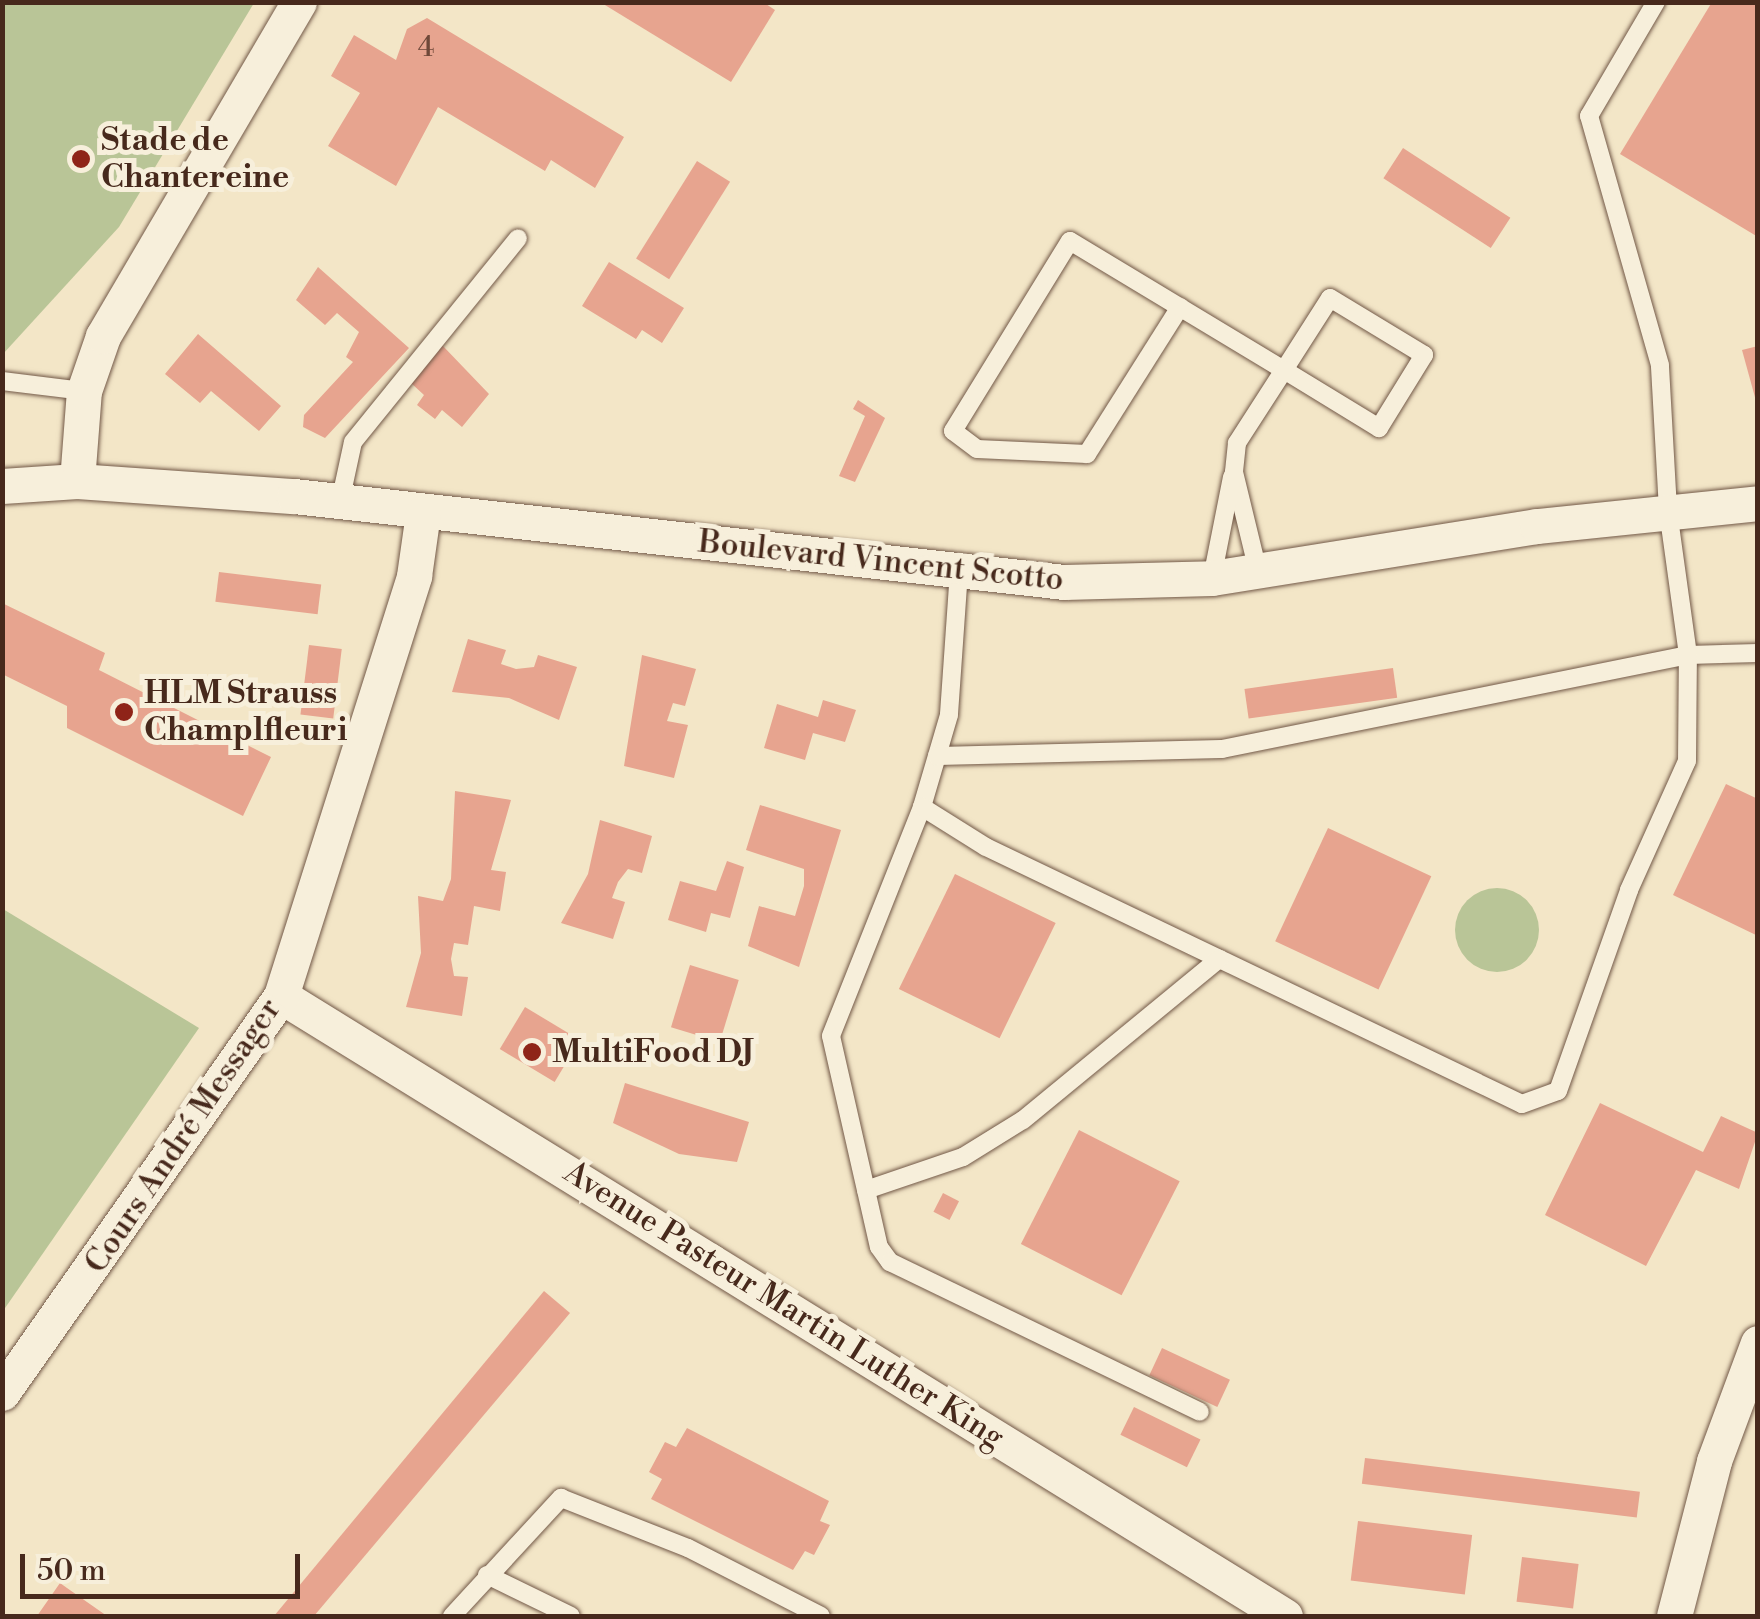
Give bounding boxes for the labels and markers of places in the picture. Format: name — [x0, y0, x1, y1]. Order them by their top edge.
place label: Stade de Chantereine — [101, 122, 289, 197]
marker: Stade de Chantereine — [70, 148, 92, 170]
place label: HLM Strauss Champlfleuri — [144, 675, 347, 750]
marker: HLM Strauss Champlfleuri — [113, 701, 135, 723]
place label: MultiFood DJ — [552, 1033, 754, 1071]
marker: MultiFood DJ — [521, 1041, 543, 1063]

